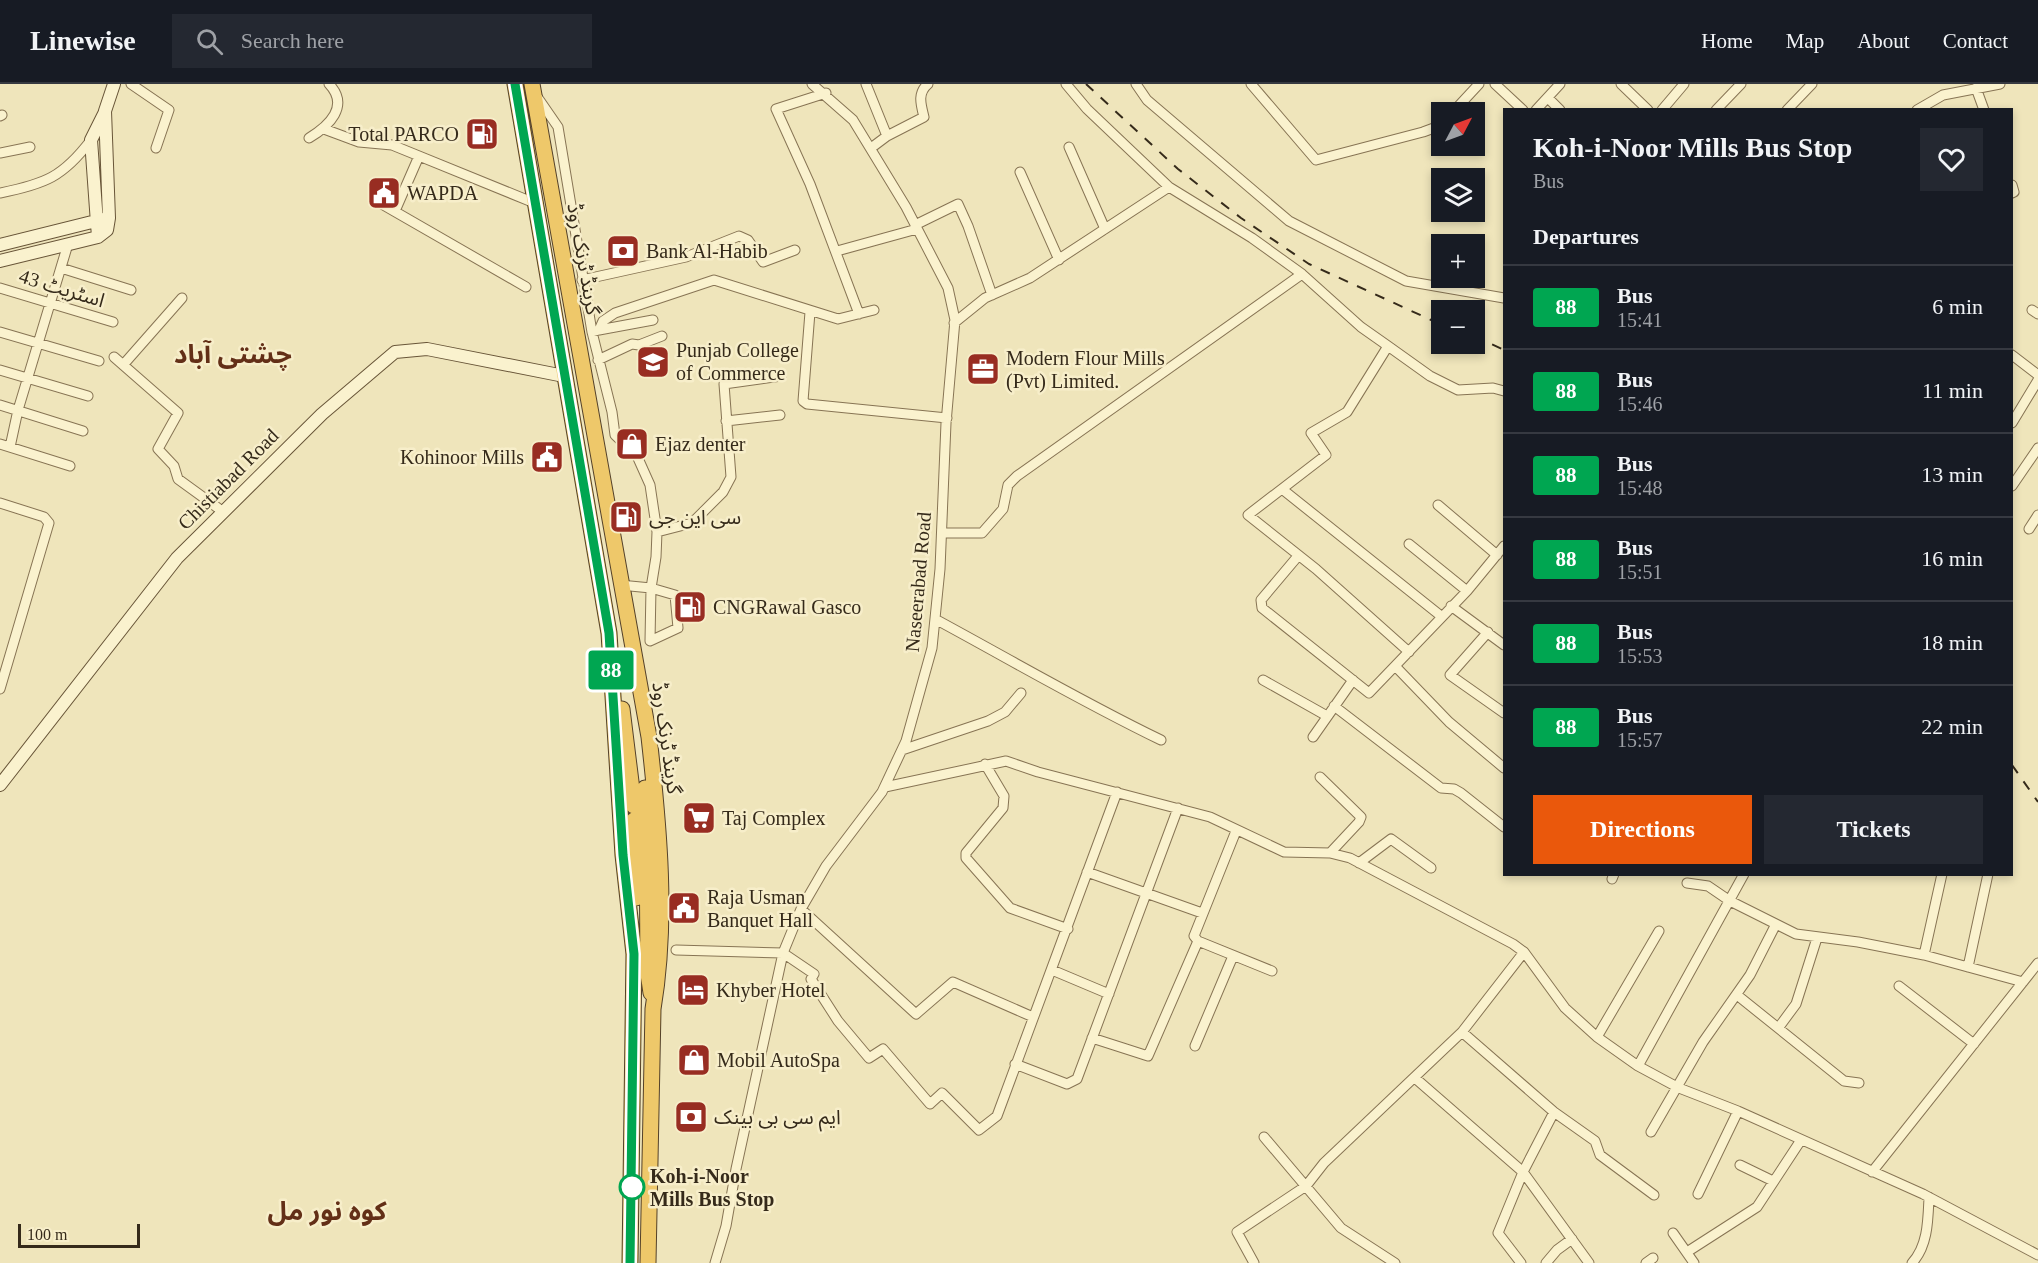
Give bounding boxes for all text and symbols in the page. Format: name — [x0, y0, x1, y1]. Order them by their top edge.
search box — [172, 14, 592, 68]
text: Linewise — [30, 25, 136, 56]
icon: search — [193, 25, 226, 58]
text: Search here — [241, 28, 344, 53]
text: Home — [1701, 29, 1753, 53]
text: Map — [1786, 29, 1824, 53]
text: About — [1857, 29, 1910, 53]
text: Contact — [1943, 29, 2008, 53]
north arrow — [1431, 102, 1485, 156]
map controls — [1431, 102, 1485, 354]
fuel station icon: Total PARCO — [464, 116, 500, 152]
place label: Total PARCO — [348, 123, 459, 145]
button: heart — [1920, 128, 1983, 191]
text: Koh-i-Noor Mills Bus Stop — [1533, 132, 1852, 163]
button: layers — [1431, 168, 1485, 222]
text: Bus — [1533, 170, 1564, 192]
public building icon: WAPDA — [366, 175, 402, 211]
place label: WAPDA — [407, 182, 479, 204]
street label: گرینڈ ٹرنک روڈ — [562, 201, 605, 317]
text: Departures — [1533, 224, 1639, 249]
bank icon: Bank Al-Habib — [605, 233, 641, 269]
button: + — [1431, 234, 1485, 288]
place label: Bank Al-Habib — [646, 240, 768, 262]
street label: اسٹریٹ 43 — [16, 265, 107, 312]
text: Bus — [1617, 283, 1652, 308]
text: 6 min — [1932, 294, 1983, 319]
text: 88 — [1556, 295, 1577, 319]
button: − — [1431, 300, 1485, 354]
text: 15:41 — [1617, 309, 1663, 331]
district label: چشتی آباد — [174, 339, 292, 371]
place label: Punjab College of Commerce — [676, 339, 799, 384]
school or university icon: Punjab College of Commerce — [635, 344, 671, 380]
place label: Modern Flour Mills (Pvt) Limited. — [1006, 347, 1165, 393]
office icon: Modern Flour Mills (Pvt) Limited. — [965, 351, 1001, 387]
text: Bus — [1617, 367, 1652, 392]
text: 11 min — [1922, 378, 1983, 403]
text: 88 — [1556, 379, 1577, 403]
text: 15:46 — [1617, 393, 1663, 415]
street label: Chistiabad Road — [173, 424, 283, 534]
shop icon: Ejaz denter — [614, 426, 650, 462]
place label: Ejaz denter — [655, 433, 746, 456]
public building icon: Kohinoor Mills — [529, 439, 565, 475]
place label: Kohinoor Mills — [400, 446, 524, 468]
text: Bus — [1617, 451, 1652, 476]
text: 13 min — [1921, 462, 1983, 487]
text: 88 — [1556, 463, 1577, 487]
text: 15:48 — [1617, 477, 1663, 499]
fuel station icon: سی این جی — [608, 499, 644, 535]
place label: سی این جی — [649, 506, 741, 529]
street label: Naseerabad Road — [901, 511, 935, 653]
text: Bus — [1617, 535, 1652, 560]
text: 16 min — [1921, 546, 1983, 571]
text: 88 — [1556, 547, 1577, 571]
text: 15:51 — [1617, 561, 1663, 583]
fuel station icon: CNGRawal Gasco — [672, 589, 708, 625]
place label: CNGRawal Gasco — [713, 596, 861, 618]
text: Bus — [1617, 619, 1652, 644]
text: 18 min — [1921, 630, 1983, 655]
text: 88 — [1556, 631, 1577, 655]
text: 15:53 — [1617, 645, 1663, 667]
line badge: 88 — [584, 650, 638, 690]
text: 88 — [601, 658, 622, 682]
street label: گرینڈ ٹرنک روڈ — [647, 680, 686, 796]
text: Bus — [1617, 703, 1652, 728]
text: 22 min — [1921, 714, 1983, 739]
text: 88 — [1556, 715, 1577, 739]
text: 15:57 — [1617, 729, 1663, 751]
button: Directions — [1533, 795, 1752, 864]
button: Tickets — [1764, 795, 1983, 864]
supermarket icon: Taj Complex — [681, 800, 717, 836]
place label: Taj Complex — [722, 807, 826, 830]
place label: Raja Usman Banquet Hall — [707, 886, 814, 932]
public building icon: Raja Usman Banquet Hall — [666, 890, 702, 926]
hotel icon: Khyber Hotel — [675, 972, 711, 1008]
place label: Khyber Hotel — [716, 979, 826, 1002]
shop icon: Mobil AutoSpa — [676, 1042, 712, 1078]
place label: Mobil AutoSpa — [717, 1049, 840, 1072]
bank icon: ایم سی بی بینک — [673, 1099, 709, 1135]
place label: ایم سی بی بینک — [714, 1106, 841, 1132]
place label: Koh-i-Noor Mills Bus Stop — [650, 1165, 774, 1211]
marker: Koh-i-Noor Mills Bus Stop — [619, 1174, 645, 1200]
district label: کوہ نور مل — [268, 1197, 388, 1226]
scale bar — [18, 1221, 140, 1248]
text: 100 m — [27, 1226, 67, 1243]

